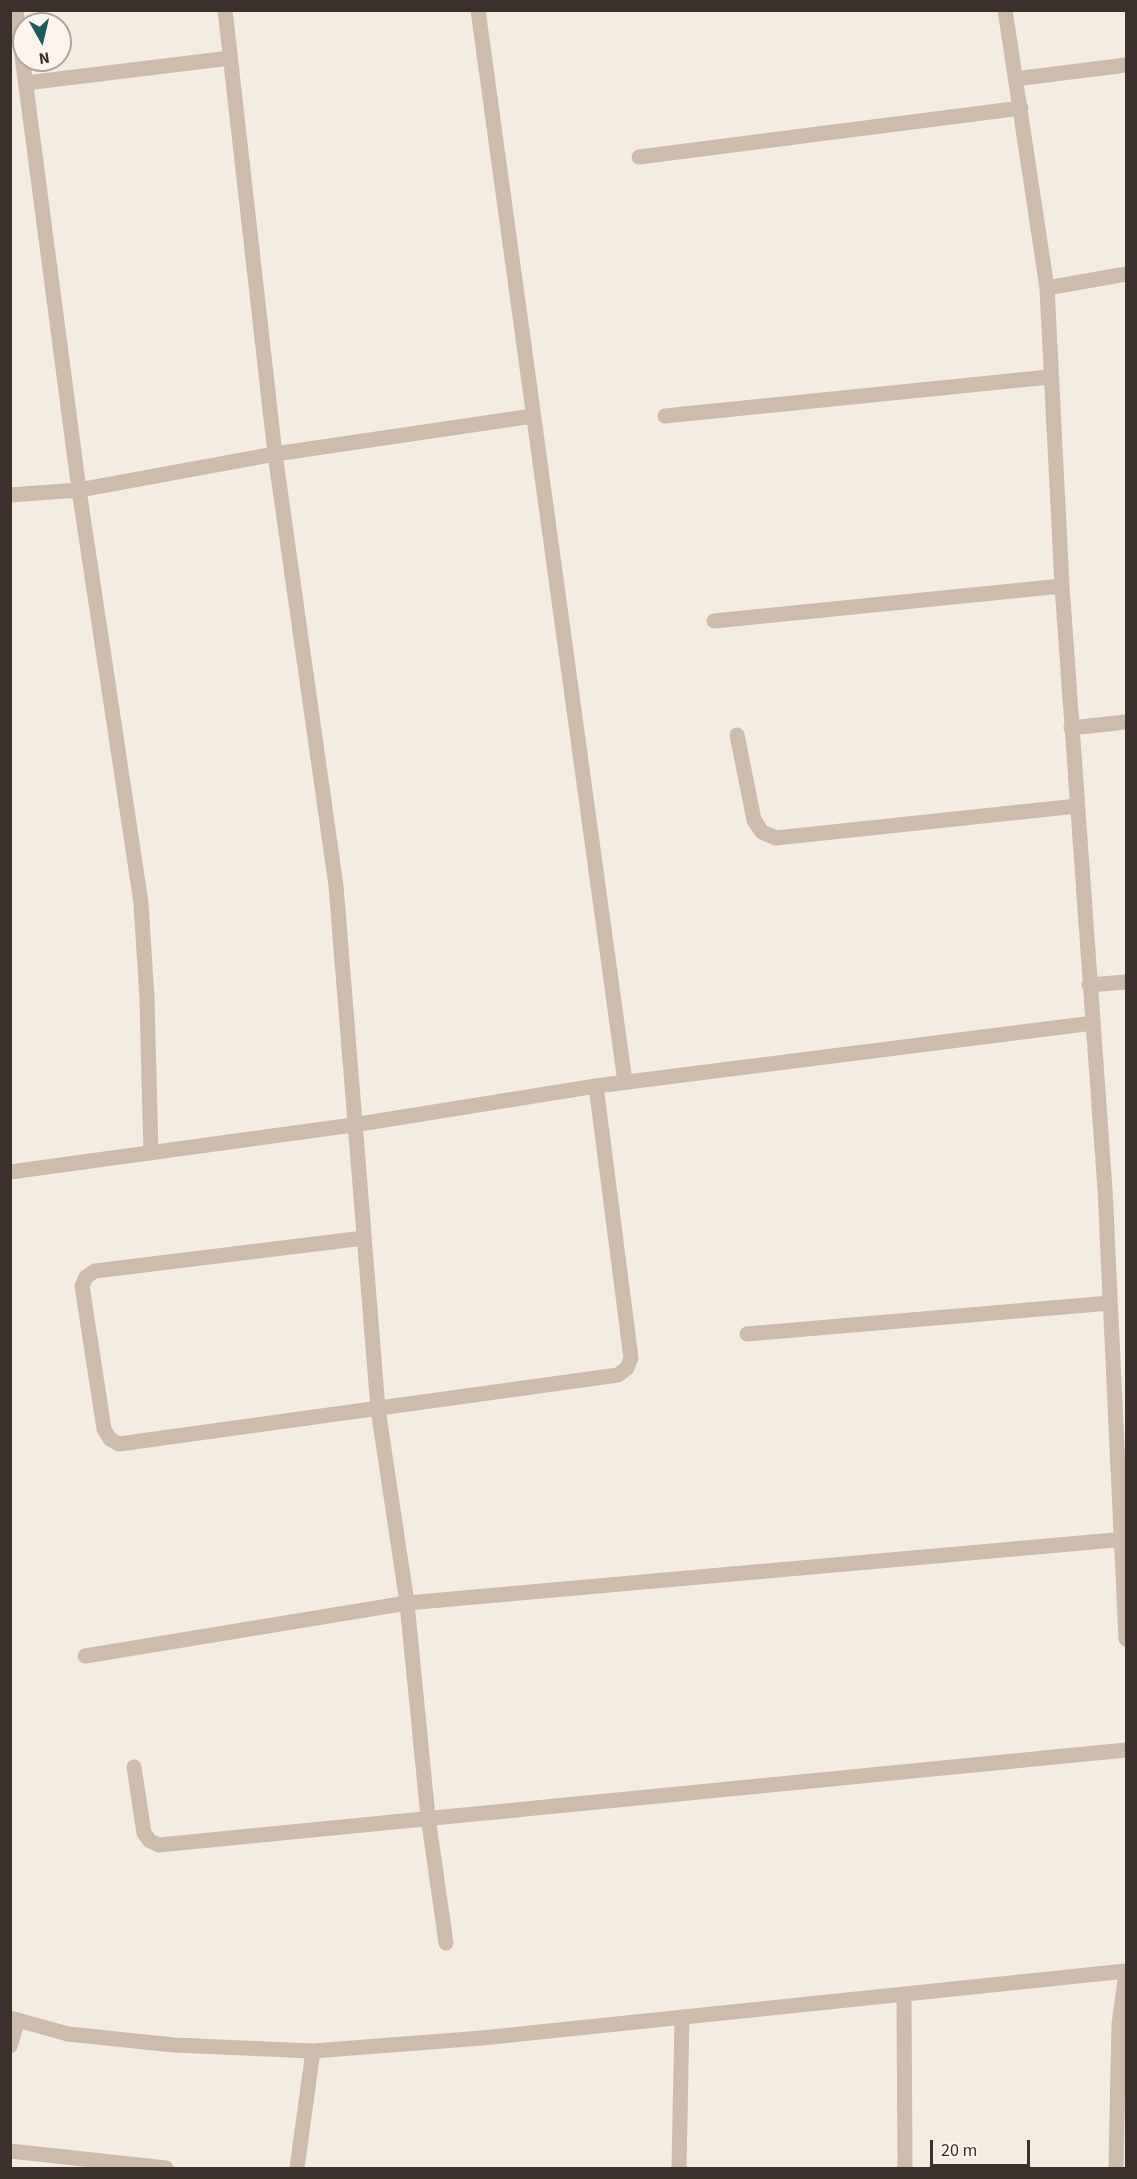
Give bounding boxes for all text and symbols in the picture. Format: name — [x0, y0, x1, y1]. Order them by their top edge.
north arrow — [12, 12, 72, 72]
text: N — [37, 46, 51, 69]
scale bar — [933, 2128, 1034, 2166]
text: 20 m — [941, 2138, 977, 2163]

